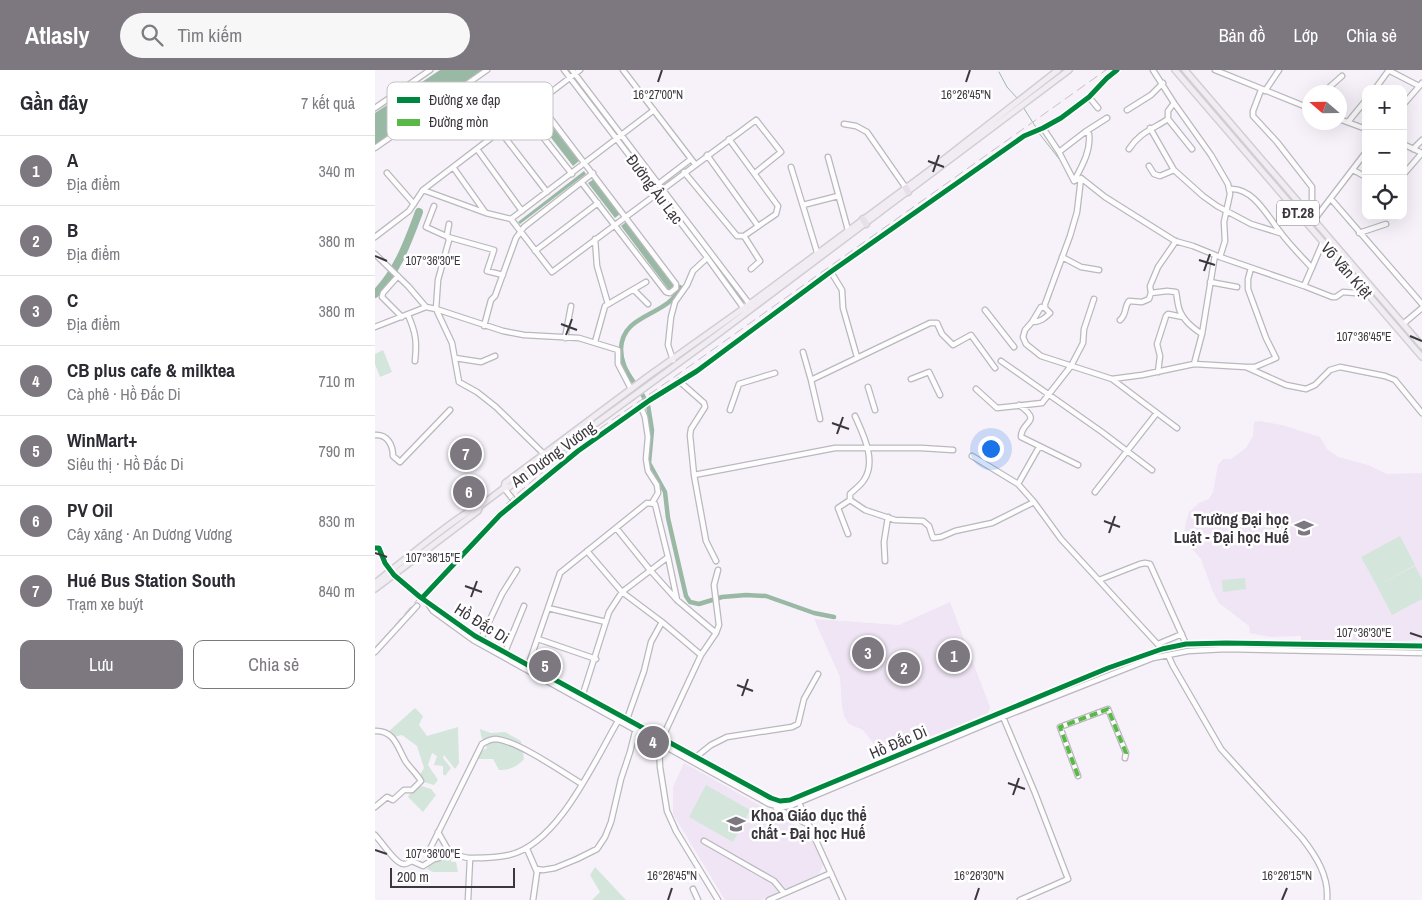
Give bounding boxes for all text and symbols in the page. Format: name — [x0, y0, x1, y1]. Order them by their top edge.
search box — [120, 13, 470, 58]
text: Atlasly — [25, 19, 90, 51]
icon: search — [138, 21, 166, 49]
text: Tìm kiếm — [178, 22, 242, 48]
text: Bản đồ — [1219, 23, 1266, 48]
text: Lớp — [1294, 23, 1318, 48]
text: Chia sẻ — [1346, 23, 1397, 48]
legend — [387, 82, 553, 140]
north arrow — [1302, 85, 1347, 130]
map controls — [1362, 85, 1407, 220]
button: + — [1362, 85, 1407, 130]
text: 16°27'00"N — [633, 87, 683, 103]
text: 16°26'45"N — [941, 87, 991, 103]
text: Gần đây — [20, 88, 88, 117]
text: Đường xe đạp — [429, 91, 500, 109]
text: 7 kết quả — [301, 92, 355, 114]
text: Đường mòn — [429, 113, 488, 131]
button: − — [1362, 130, 1407, 175]
text: A — [67, 147, 78, 173]
street label: Đường Âu Lạc — [621, 149, 689, 229]
text: 1 — [32, 160, 40, 182]
text: 340 m — [319, 160, 355, 182]
text: Địa điểm — [67, 173, 120, 195]
button: locate — [1362, 175, 1407, 220]
road number: ĐT.28 — [1277, 200, 1319, 226]
text: B — [67, 217, 78, 243]
text: 2 — [32, 230, 40, 252]
text: 380 m — [319, 230, 355, 252]
street label: Võ Văn Kiệt — [1316, 237, 1378, 303]
text: Địa điểm — [67, 243, 120, 265]
text: 107°36'30"E — [405, 253, 461, 269]
text: C — [67, 287, 78, 313]
text: 3 — [32, 300, 40, 322]
text: 380 m — [319, 300, 355, 322]
text: Địa điểm — [67, 313, 120, 335]
text: 107°36'45"E — [1336, 329, 1392, 345]
text: CB plus cafe & milktea — [67, 357, 235, 383]
text: 4 — [32, 370, 40, 392]
text: 710 m — [319, 370, 355, 392]
text: Cà phê · Hồ Đắc Di — [67, 383, 181, 405]
street label: An Dương Vương — [505, 415, 600, 493]
text: WinMart+ — [67, 427, 137, 453]
pin: 7 — [450, 435, 482, 473]
your location — [978, 436, 1004, 462]
text: 5 — [32, 440, 40, 462]
text: 790 m — [319, 440, 355, 462]
text: Siêu thị · Hồ Đắc Di — [67, 453, 184, 475]
pin: 6 — [453, 473, 485, 511]
text: PV Oil — [67, 497, 113, 523]
place label: Trường Đại học Luật - Đại học Huế — [1174, 508, 1289, 548]
text: 6 — [32, 510, 40, 532]
text: 830 m — [319, 510, 355, 532]
school or university icon: Trường Đại học Luật - Đại học Huế — [1293, 517, 1315, 539]
text: Cây xăng · An Dương Vương — [67, 523, 232, 545]
text: 107°36'15"E — [405, 550, 461, 566]
text: Hué Bus Station South — [67, 567, 236, 593]
text: 7 — [32, 580, 40, 602]
text: 840 m — [319, 580, 355, 602]
text: Trạm xe buýt — [67, 593, 143, 615]
street label: Hồ Đắc Di — [451, 598, 513, 648]
text: 107°36'30"E — [1336, 625, 1392, 641]
pin: 3 — [852, 634, 884, 672]
pin: 1 — [938, 637, 970, 675]
button: Lưu — [20, 640, 183, 689]
button: Chia sẻ — [193, 640, 355, 689]
pin: 5 — [529, 647, 561, 685]
pin: 2 — [888, 649, 920, 687]
street label: Hồ Đắc Di — [866, 720, 930, 764]
pin: 4 — [637, 723, 669, 761]
place label: Khoa Giáo dục thể chất - Đại học Huế — [751, 804, 867, 844]
school or university icon: Khoa Giáo dục thể chất - Đại học Huế — [725, 813, 747, 835]
text: 107°36'00"E — [405, 846, 461, 862]
scale bar — [390, 865, 515, 888]
text: 200 m — [397, 868, 429, 886]
text: 16°26'45"N — [647, 868, 697, 884]
text: 16°26'30"N — [954, 868, 1004, 884]
text: 16°26'15"N — [1262, 868, 1312, 884]

